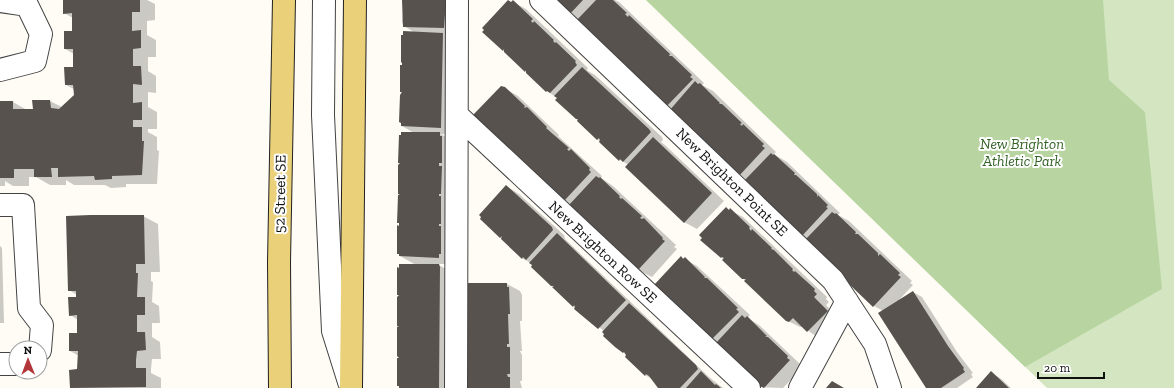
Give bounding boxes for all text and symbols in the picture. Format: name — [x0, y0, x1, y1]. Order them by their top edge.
street label: New Brighton Point SE — [672, 124, 792, 240]
park label: New Brighton Athletic Park — [980, 135, 1064, 170]
street label: 52 Street SE — [270, 154, 290, 233]
street label: New Brighton Row SE — [545, 197, 661, 307]
north arrow — [8, 340, 48, 380]
text: N — [24, 344, 33, 357]
scale bar — [1038, 354, 1104, 380]
text: 20 m — [1044, 361, 1071, 375]

